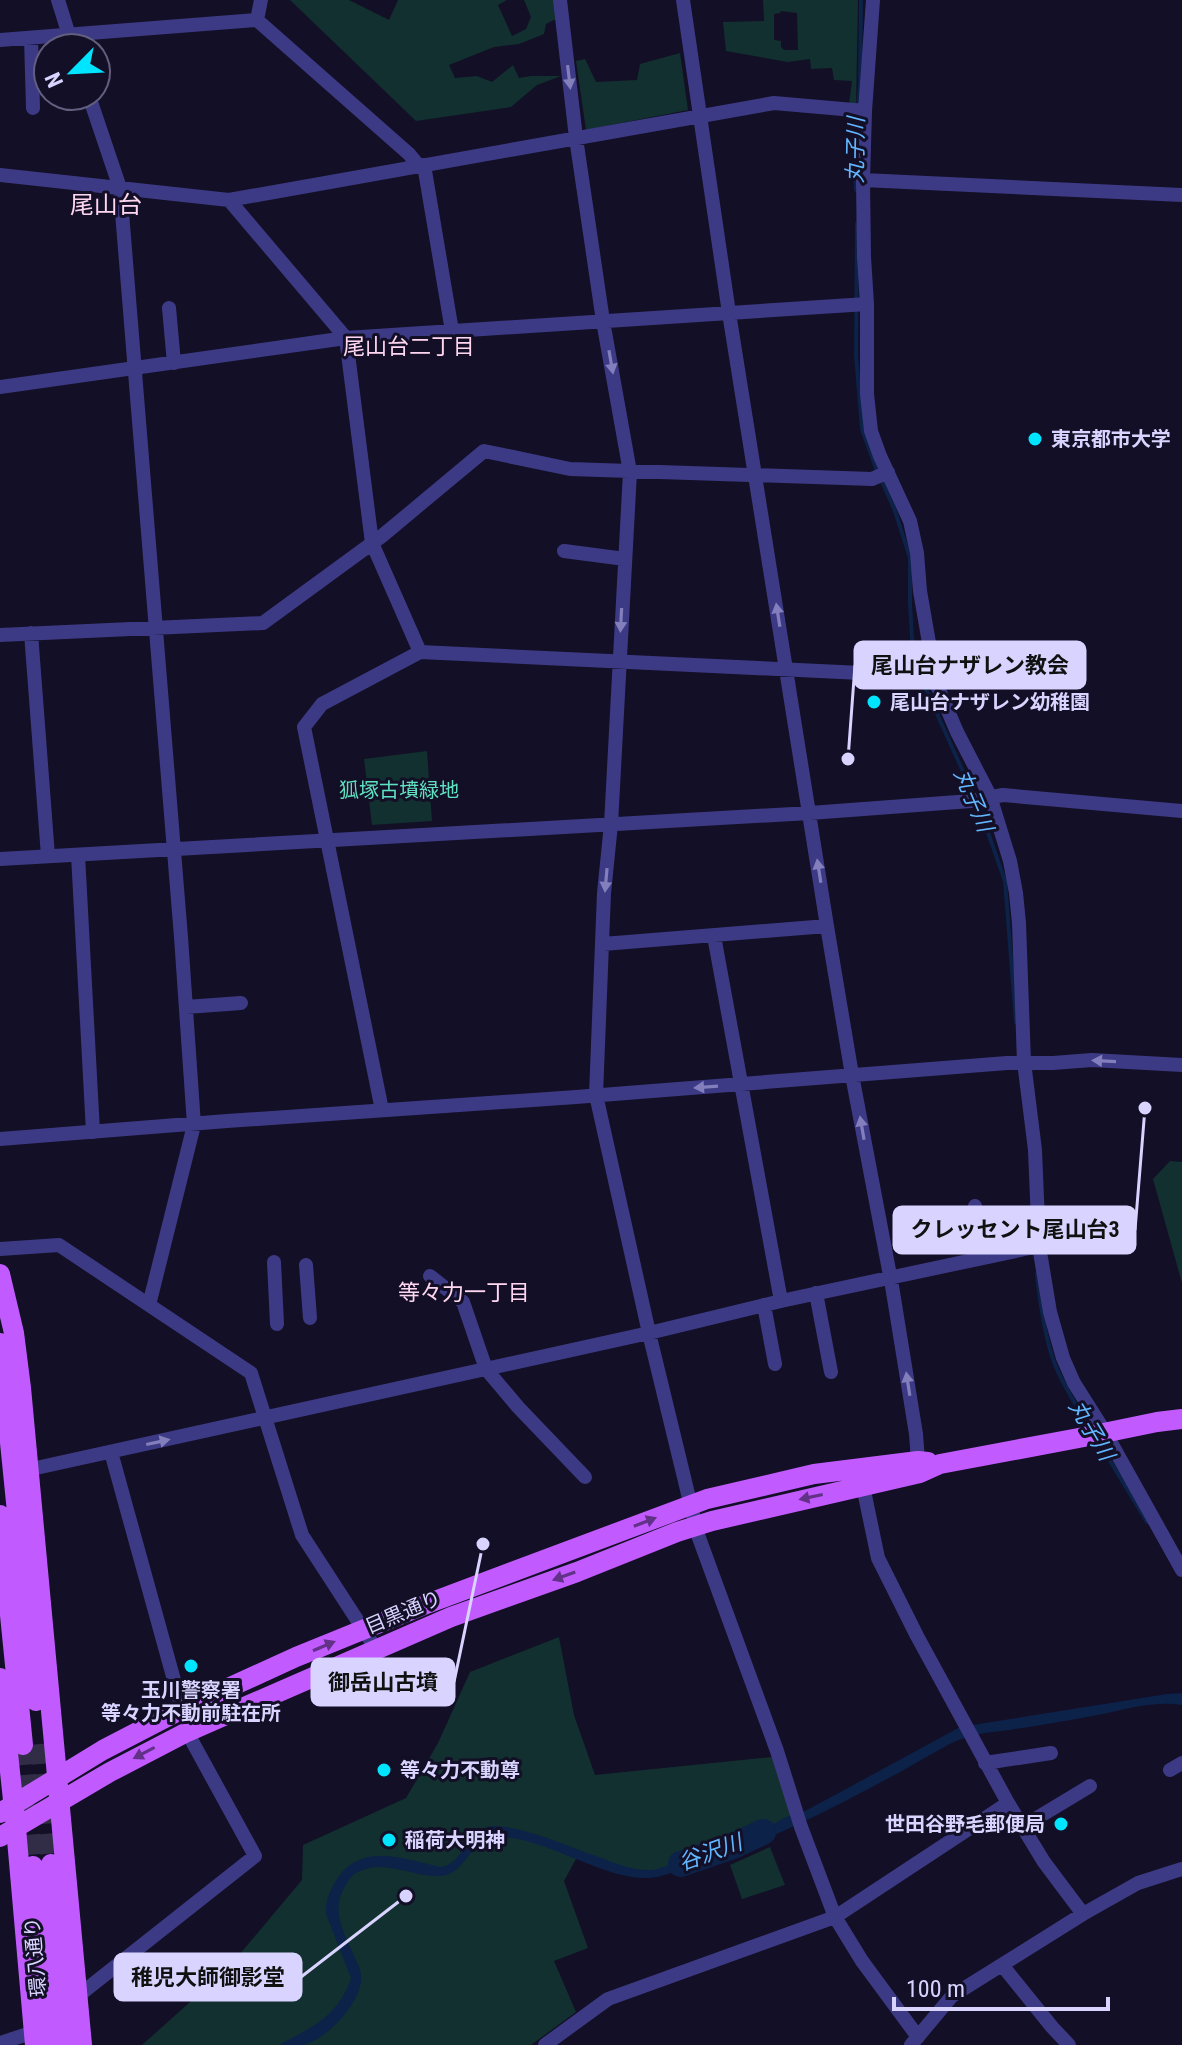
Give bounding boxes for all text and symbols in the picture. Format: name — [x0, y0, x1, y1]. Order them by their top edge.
north arrow — [32, 32, 112, 112]
one-way arrow — [563, 65, 576, 90]
text: N — [40, 69, 68, 91]
water label: 丸子川 — [842, 115, 869, 183]
district label: 尾山台 — [70, 191, 142, 219]
district label: 尾山台二丁目 — [343, 334, 475, 359]
one-way arrow — [605, 350, 617, 375]
place label: 東京都市大学 — [1051, 427, 1171, 451]
marker: 東京都市大学 — [1026, 430, 1044, 448]
one-way arrow — [771, 602, 784, 627]
one-way arrow — [614, 608, 627, 633]
callout: 尾山台ナザレン教会 — [855, 642, 1085, 688]
text: 尾山台ナザレン教会 — [871, 653, 1069, 678]
place label: 尾山台ナザレン幼稚園 — [890, 690, 1090, 714]
marker: 尾山台ナザレン幼稚園 — [865, 693, 883, 711]
water label: 丸子川 — [949, 765, 999, 837]
park label: 狐塚古墳緑地 — [339, 778, 459, 802]
one-way arrow — [812, 859, 825, 884]
one-way arrow — [599, 868, 612, 893]
one-way arrow — [1091, 1054, 1116, 1067]
one-way arrow — [693, 1081, 718, 1094]
one-way arrow — [856, 1115, 868, 1140]
callout: クレッセント尾山台3 — [894, 1207, 1135, 1253]
text: クレッセント尾山台3 — [910, 1217, 1120, 1242]
district label: 等々力一丁目 — [398, 1280, 530, 1305]
one-way arrow — [901, 1371, 913, 1396]
water label: 丸子川 — [1064, 1396, 1120, 1467]
one-way arrow — [146, 1435, 171, 1448]
one-way arrow — [798, 1491, 823, 1504]
one-way arrow — [633, 1515, 657, 1528]
one-way arrow — [551, 1571, 575, 1583]
street label: 目黒通り — [361, 1585, 445, 1639]
one-way arrow — [312, 1639, 336, 1652]
marker: 玉川警察署 等々力不動前駐在所 — [182, 1657, 200, 1675]
callout: 御岳山古墳 — [312, 1659, 454, 1705]
text: 御岳山古墳 — [328, 1670, 438, 1695]
place label: 玉川警察署 等々力不動前駐在所 — [101, 1678, 281, 1725]
one-way arrow — [132, 1747, 155, 1760]
place label: 等々力不動尊 — [400, 1758, 520, 1782]
marker: 等々力不動尊 — [375, 1761, 393, 1779]
place label: 世田谷野毛郵便局 — [885, 1812, 1045, 1836]
marker: 世田谷野毛郵便局 — [1052, 1815, 1070, 1833]
place label: 稲荷大明神 — [405, 1828, 505, 1852]
water label: 谷沢川 — [675, 1829, 747, 1876]
marker: 稲荷大明神 — [380, 1831, 398, 1849]
street label: 環八通り — [20, 1916, 50, 1998]
callout: 稚児大師御影堂 — [115, 1954, 301, 2000]
scale bar — [894, 1961, 1108, 2011]
text: 稚児大師御影堂 — [131, 1965, 285, 1990]
text: 100 m — [906, 1975, 965, 2003]

